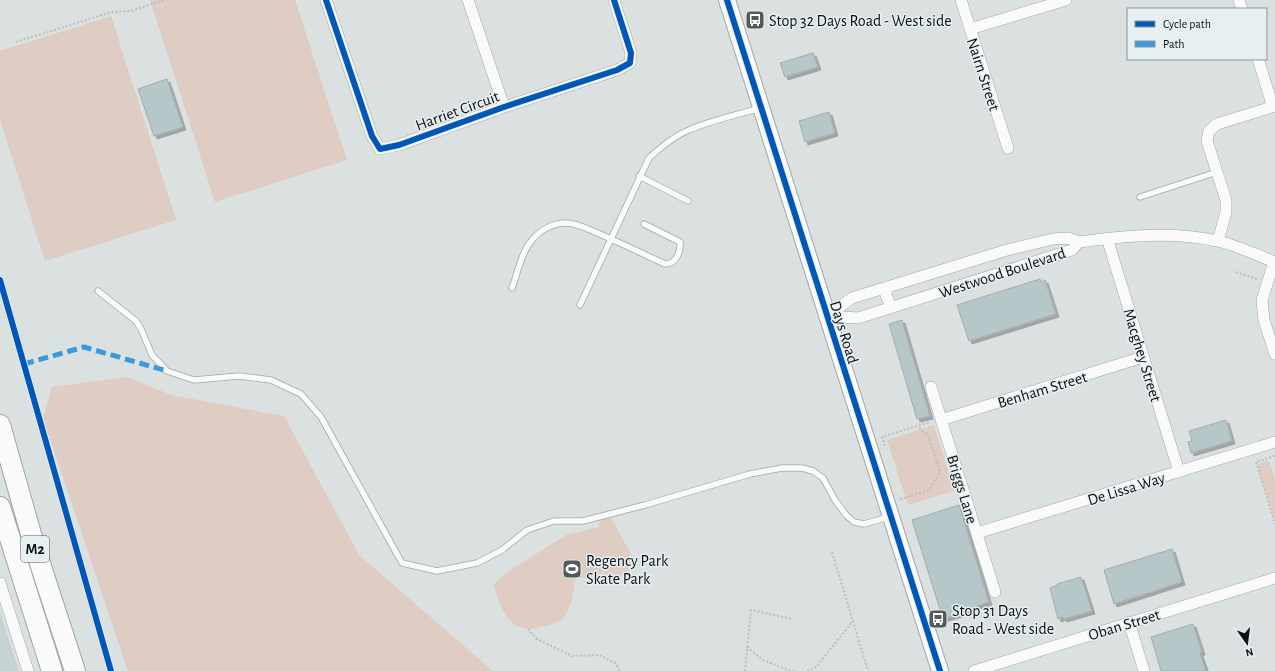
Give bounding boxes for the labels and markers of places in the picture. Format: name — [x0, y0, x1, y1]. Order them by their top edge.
bus stop icon: Stop 32 Days Road - West side — [744, 9, 766, 31]
place label: Stop 32 Days Road - West side — [769, 13, 952, 30]
place label: Regency Park Skate Park — [586, 553, 669, 587]
sports icon: Regency Park Skate Park — [561, 558, 583, 580]
place label: Stop 31 Days Road - West side — [952, 603, 1054, 637]
bus stop icon: Stop 31 Days Road - West side — [927, 608, 949, 630]

